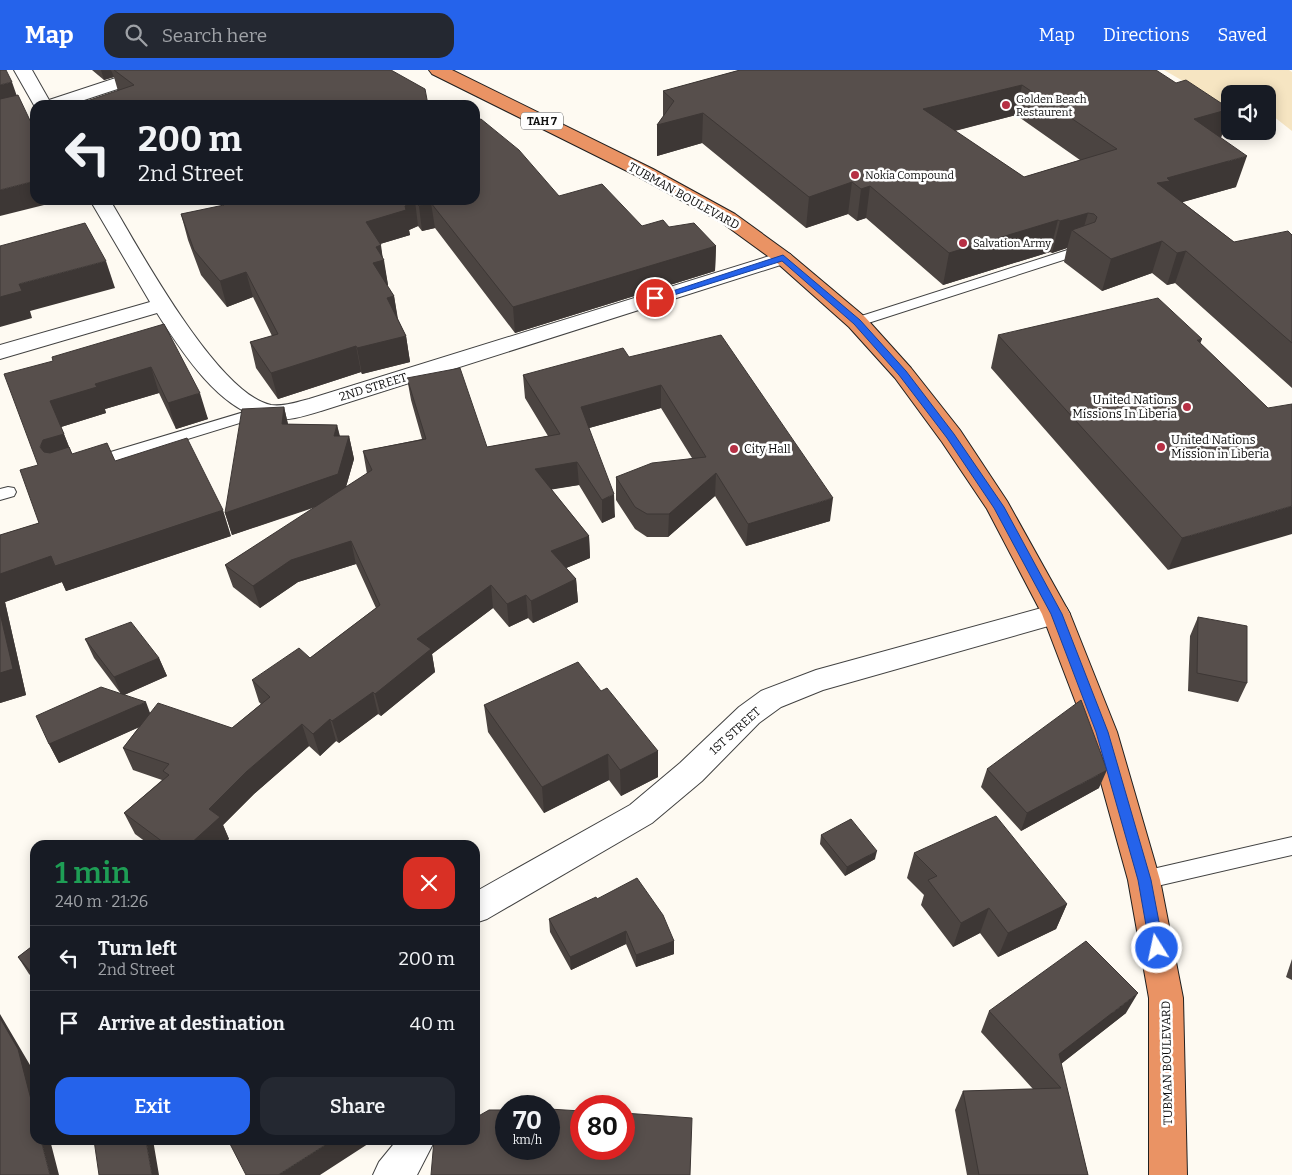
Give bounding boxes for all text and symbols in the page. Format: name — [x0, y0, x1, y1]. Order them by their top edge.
search box — [104, 13, 454, 58]
text: Map — [25, 21, 74, 49]
icon: search — [122, 21, 150, 49]
text: Search here — [162, 24, 267, 47]
text: Map — [1039, 24, 1075, 46]
text: Directions — [1103, 24, 1190, 46]
text: Saved — [1218, 24, 1267, 46]
map controls — [1221, 85, 1276, 140]
button: sound — [1221, 85, 1276, 140]
place label: Golden Beach Restaurent — [1016, 93, 1087, 119]
marker: Golden Beach Restaurent — [1000, 99, 1012, 111]
road number: TAH 7 — [521, 112, 563, 129]
text: 200 m — [138, 118, 242, 160]
icon: left — [55, 120, 120, 185]
text: 2nd Street — [138, 160, 243, 187]
street label: TUBMAN BOULEVARD — [626, 160, 742, 232]
marker: Nokia Compound — [849, 169, 861, 181]
place label: Nokia Compound — [865, 169, 955, 182]
marker: Salvation Army — [957, 237, 969, 249]
place label: Salvation Army — [973, 237, 1051, 250]
pin — [634, 277, 676, 319]
icon: arrive — [641, 284, 669, 312]
street label: 2ND STREET — [338, 370, 408, 404]
place label: United Nations Missions In Liberia — [1072, 393, 1177, 421]
marker: United Nations Missions In Liberia — [1181, 401, 1193, 413]
place label: United Nations Mission in Liberia — [1171, 433, 1270, 461]
marker: United Nations Mission in Liberia — [1155, 441, 1167, 453]
place label: City Hall — [744, 442, 791, 456]
marker: City Hall — [728, 443, 740, 455]
street label: 1ST STREET — [707, 704, 763, 758]
text: 1 min — [55, 855, 130, 891]
button: close — [403, 857, 455, 909]
text: 240 m · 21:26 — [55, 892, 148, 911]
position arrow — [1130, 921, 1182, 973]
text: Turn left — [98, 937, 177, 960]
icon: left — [55, 944, 83, 972]
text: 200 m — [398, 947, 455, 970]
text: 2nd Street — [98, 960, 175, 979]
street label: TUBMAN BOULEVARD — [1159, 1001, 1175, 1125]
icon: arrive — [55, 1009, 83, 1037]
text: Arrive at destination — [98, 1012, 285, 1035]
text: 40 m — [410, 1012, 455, 1035]
button: Exit — [55, 1077, 250, 1135]
button: Share — [260, 1077, 455, 1135]
speed limit sign: 80 — [570, 1095, 635, 1160]
text: 70 — [513, 1106, 542, 1136]
text: km/h — [513, 1133, 542, 1147]

